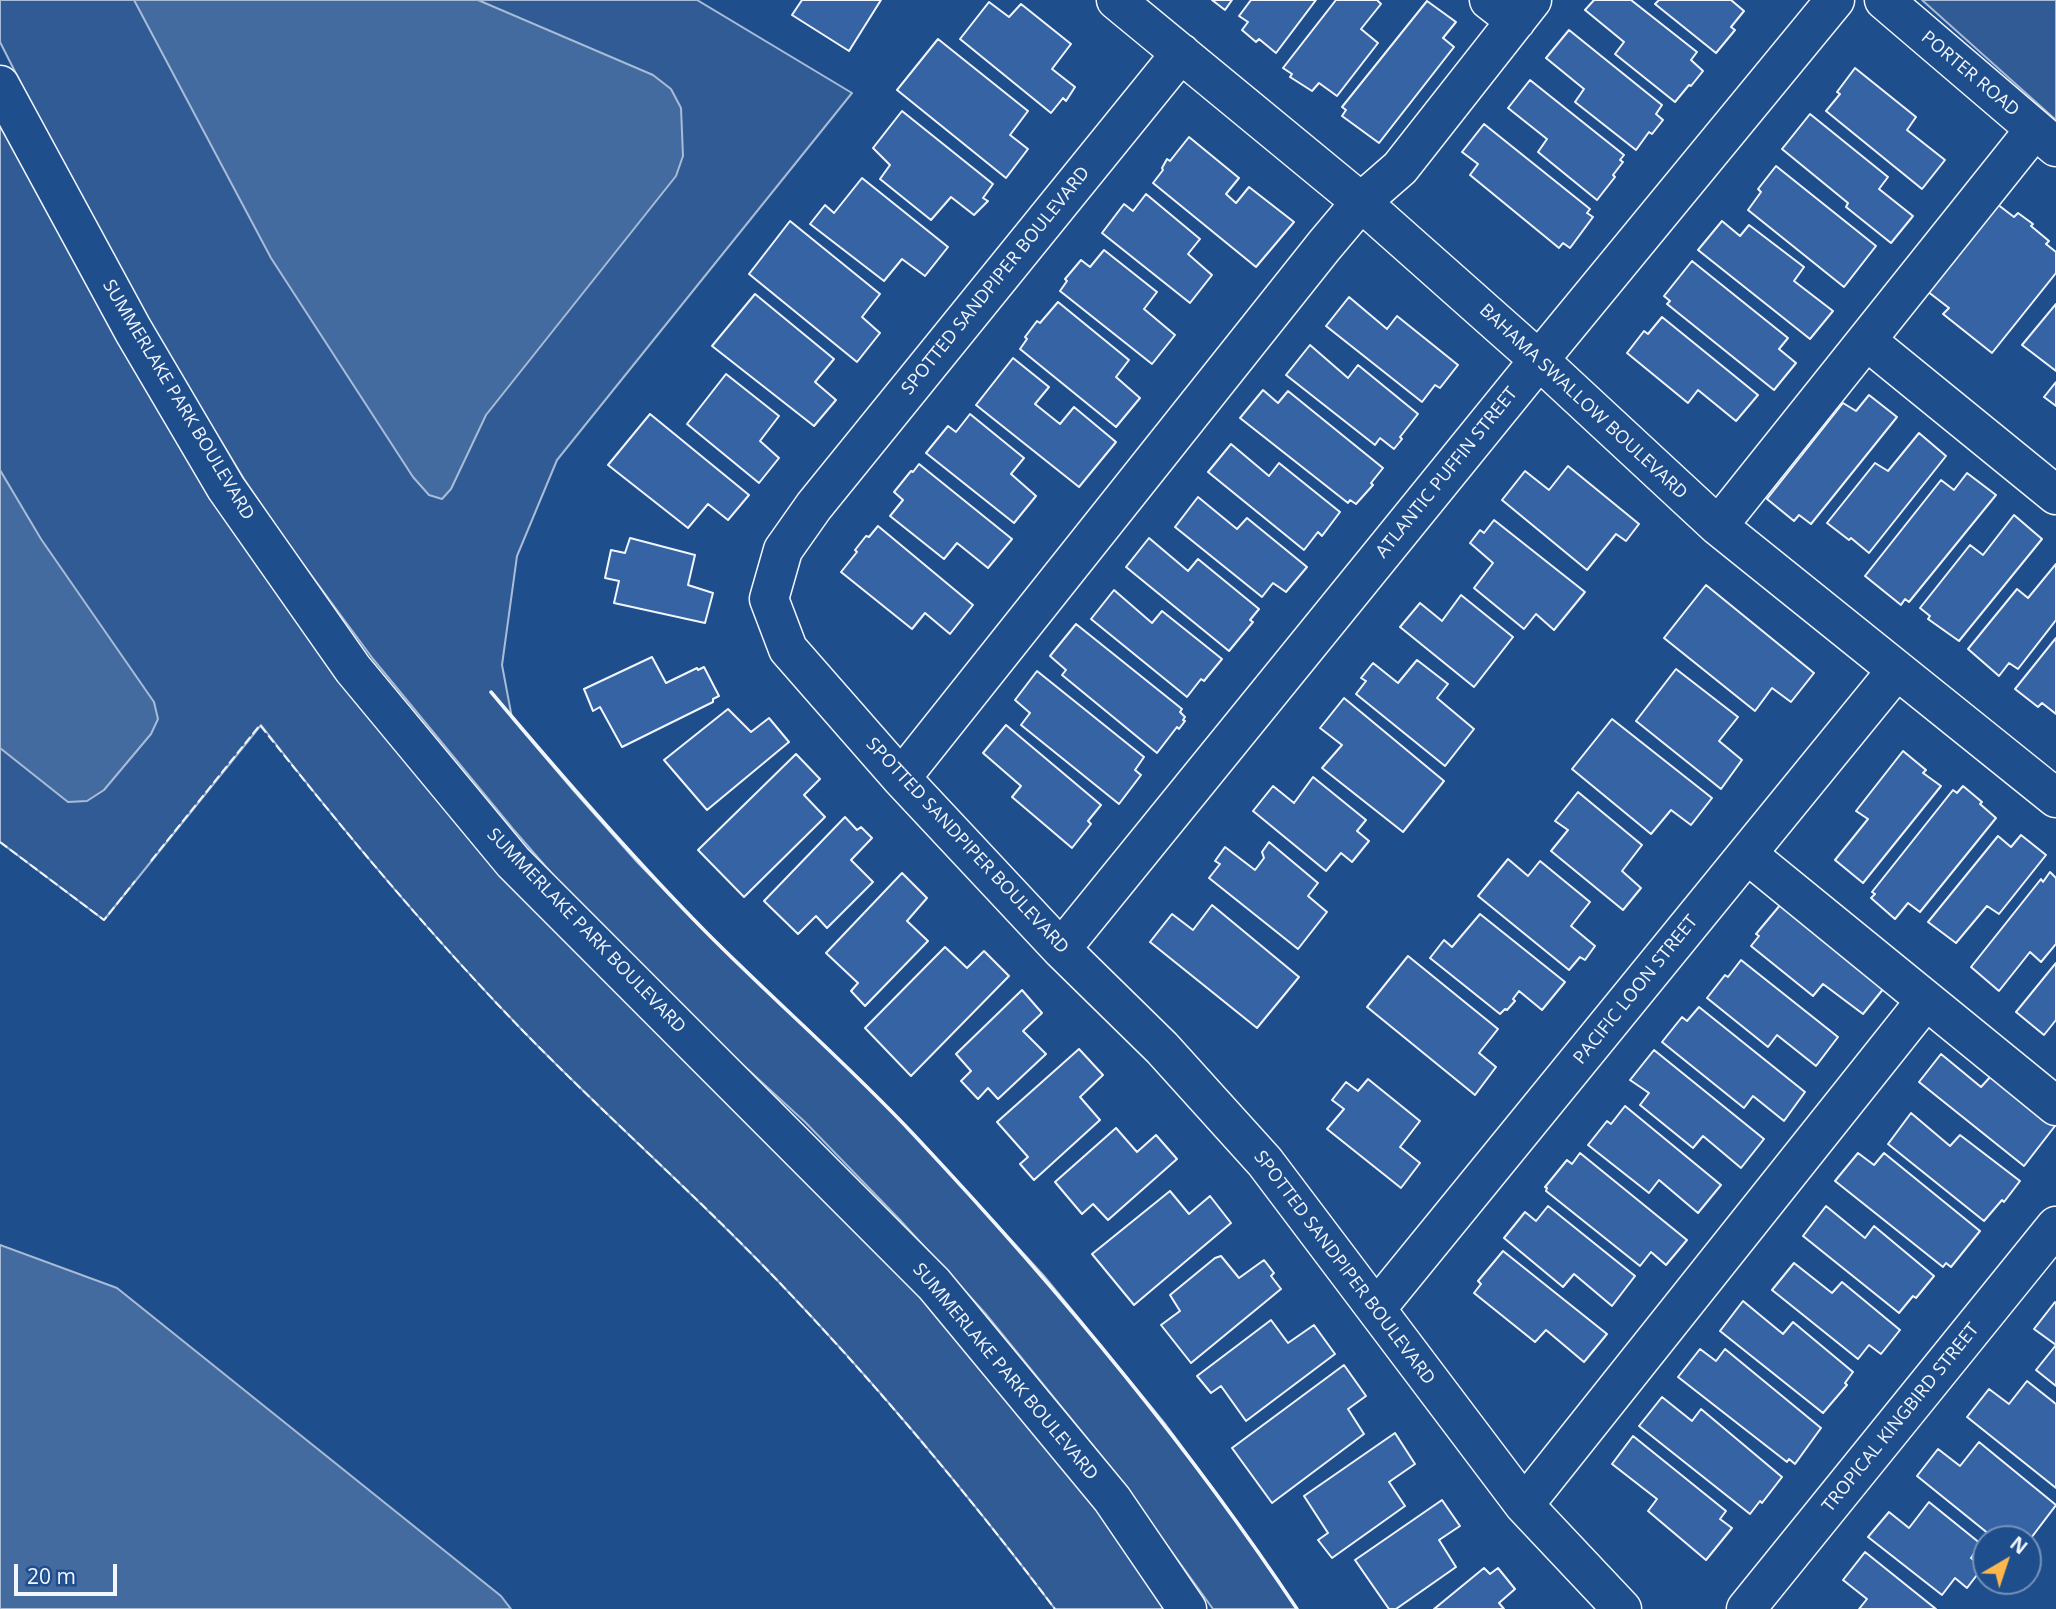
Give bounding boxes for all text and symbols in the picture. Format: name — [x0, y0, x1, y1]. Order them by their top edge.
street label: PORTER ROAD — [1917, 27, 2023, 121]
street label: SPOTTED SANDPIPER BOULEVARD — [897, 163, 1095, 399]
street label: SUMMERLAKE PARK BOULEVARD — [98, 276, 258, 524]
street label: BAHAMA SWALLOW BOULEVARD — [1475, 300, 1691, 504]
street label: ATLANTIC PUFFIN STREET — [1372, 383, 1522, 563]
street label: SPOTTED SANDPIPER BOULEVARD — [861, 734, 1073, 958]
street label: SUMMERLAKE PARK BOULEVARD — [482, 824, 690, 1038]
street label: PACIFIC LOON STREET — [1569, 911, 1703, 1069]
street label: SPOTTED SANDPIPER BOULEVARD — [1249, 1147, 1439, 1389]
street label: SUMMERLAKE PARK BOULEVARD — [908, 1259, 1102, 1485]
street label: TROPICAL KINGBIRD STREET — [1818, 1319, 1984, 1517]
north arrow — [1972, 1525, 2042, 1595]
text: N — [2005, 1530, 2033, 1560]
scale bar — [18, 1550, 121, 1594]
text: 20 m — [27, 1562, 76, 1590]

